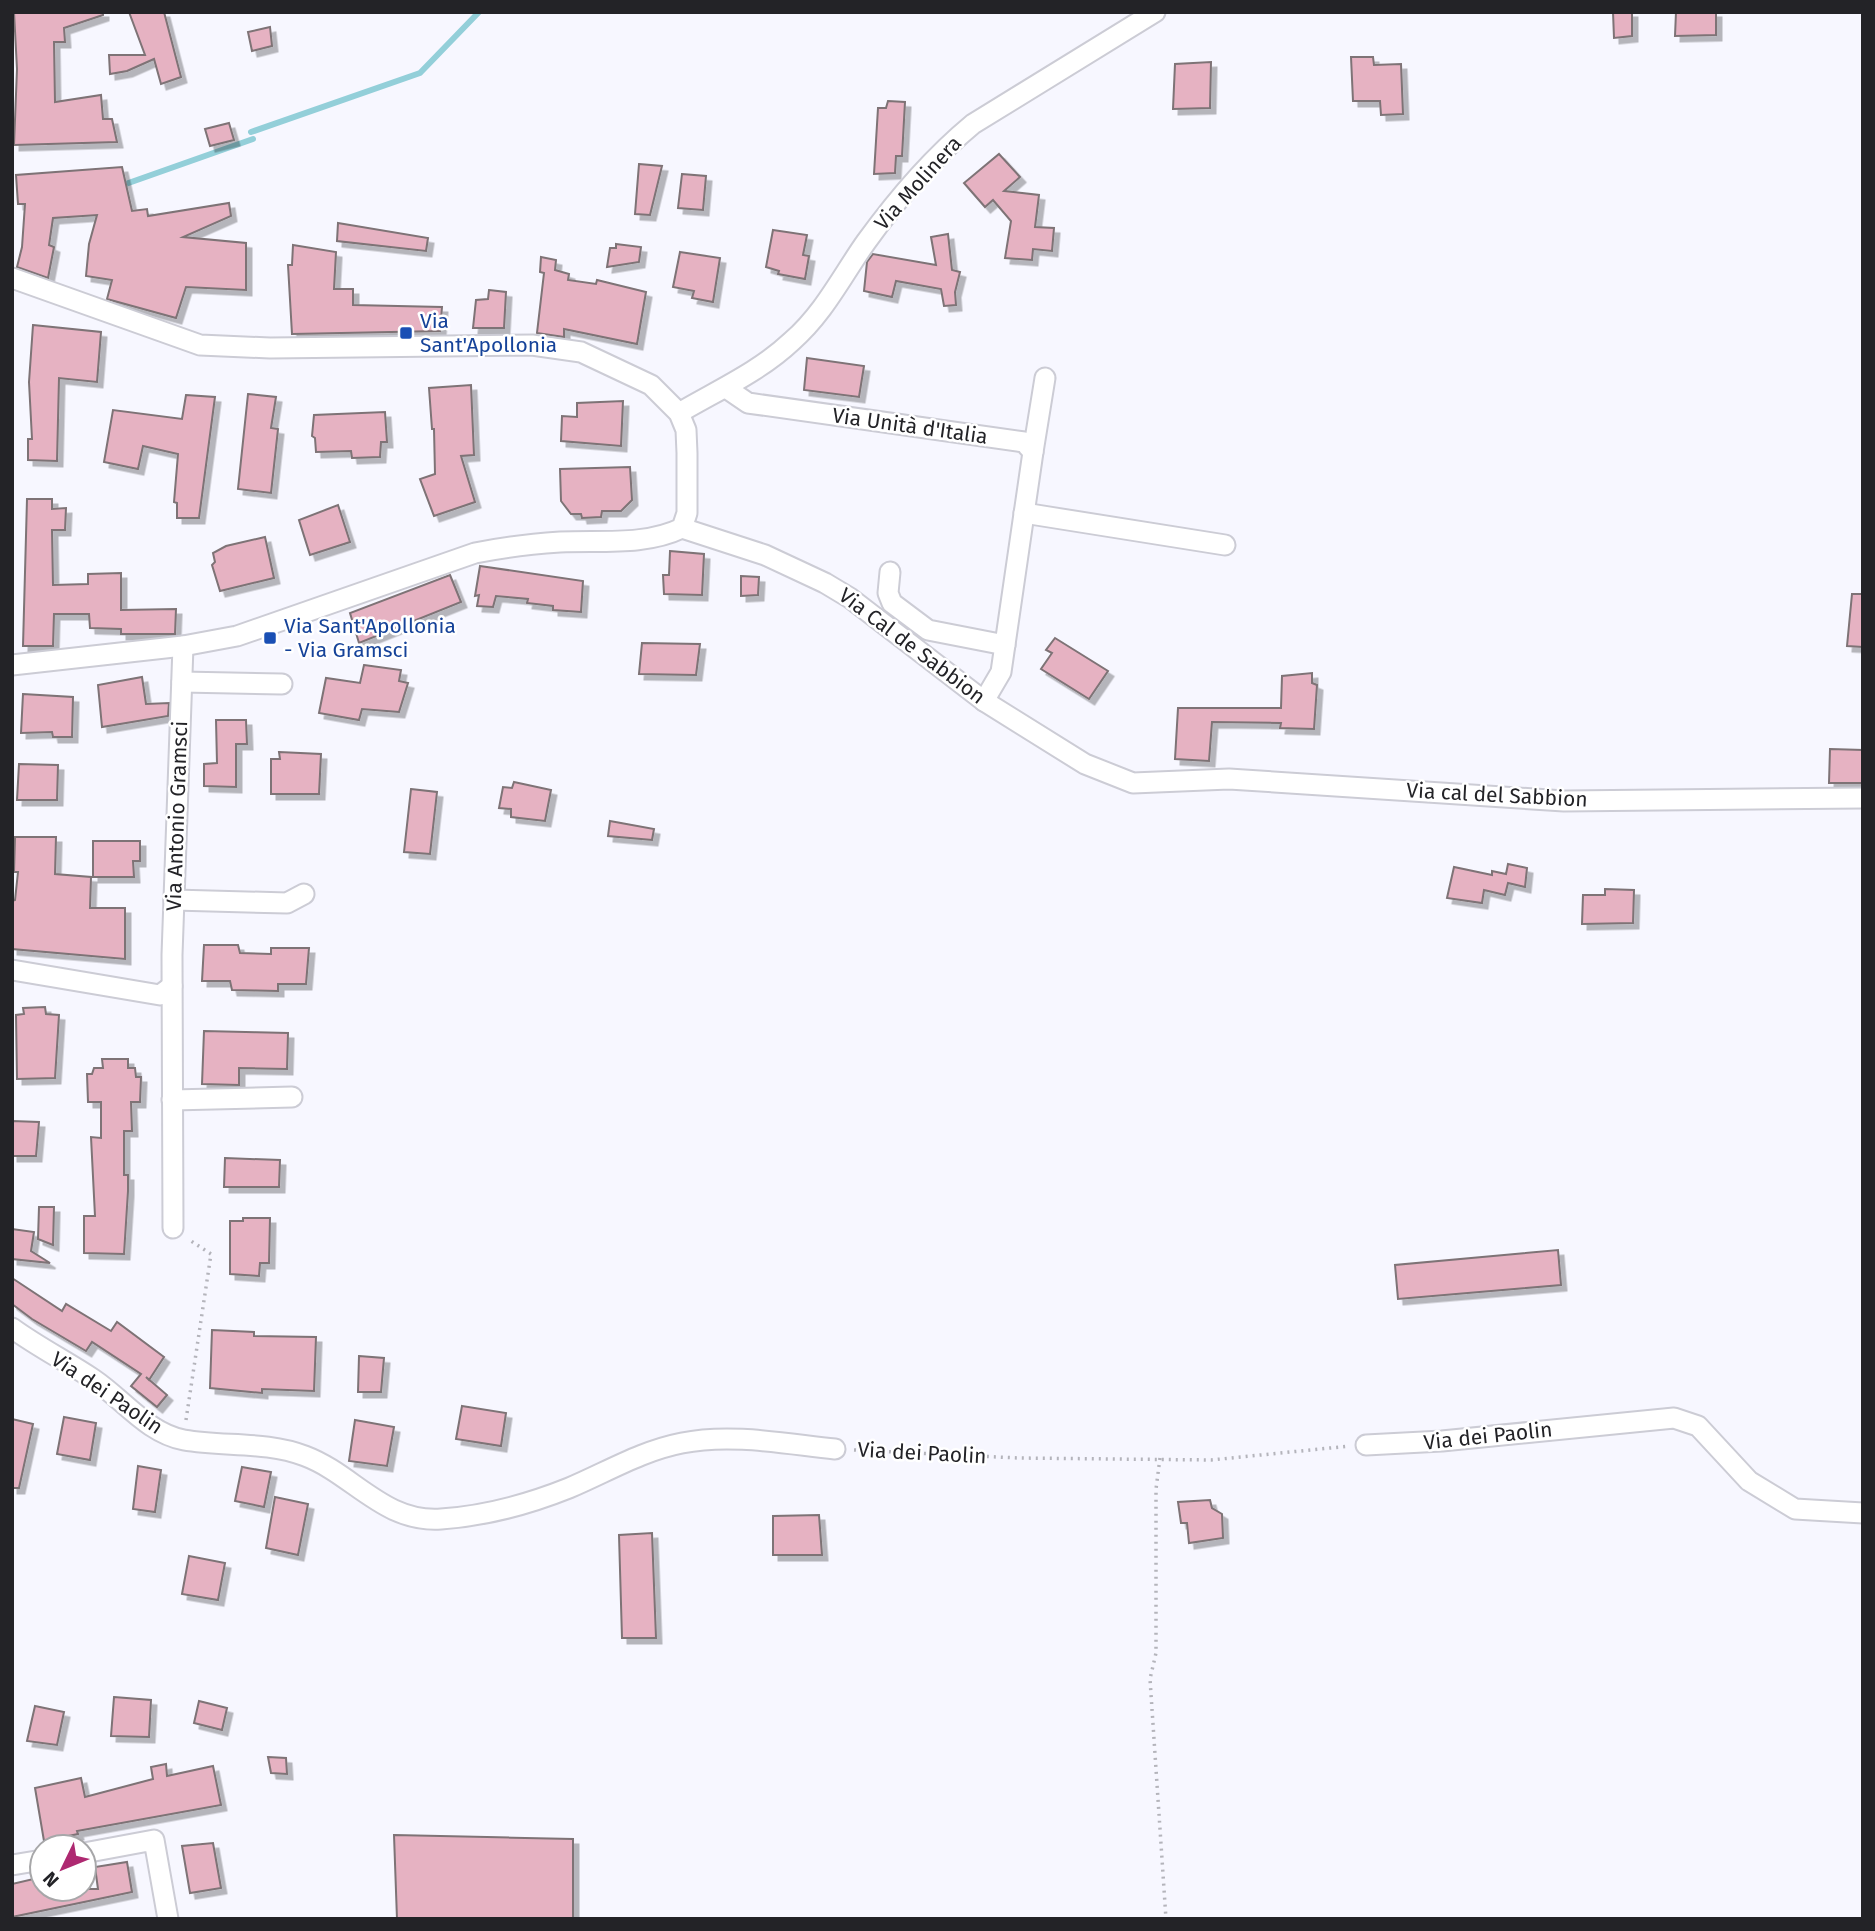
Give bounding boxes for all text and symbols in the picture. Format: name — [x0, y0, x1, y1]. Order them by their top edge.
street label: Via Molinera — [869, 131, 967, 235]
place label: Via Sant'Apollonia — [420, 308, 557, 358]
marker: Via Sant'Apollonia — [398, 325, 414, 341]
street label: Via Unità d'Italia — [831, 402, 989, 450]
street label: Via Cal de Sabbion — [834, 582, 990, 710]
place label: Via Sant'Apollonia - Via Gramsci — [284, 613, 456, 663]
marker: Via Sant'Apollonia - Via Gramsci — [262, 630, 278, 646]
street label: Via Antonio Gramsci — [161, 720, 193, 912]
street label: Via cal del Sabbion — [1406, 777, 1588, 813]
street label: Via dei Paolin — [46, 1346, 168, 1440]
street label: Via dei Paolin — [1422, 1416, 1554, 1456]
street label: Via dei Paolin — [857, 1437, 987, 1469]
north arrow — [28, 1833, 98, 1903]
text: N — [38, 1867, 64, 1892]

